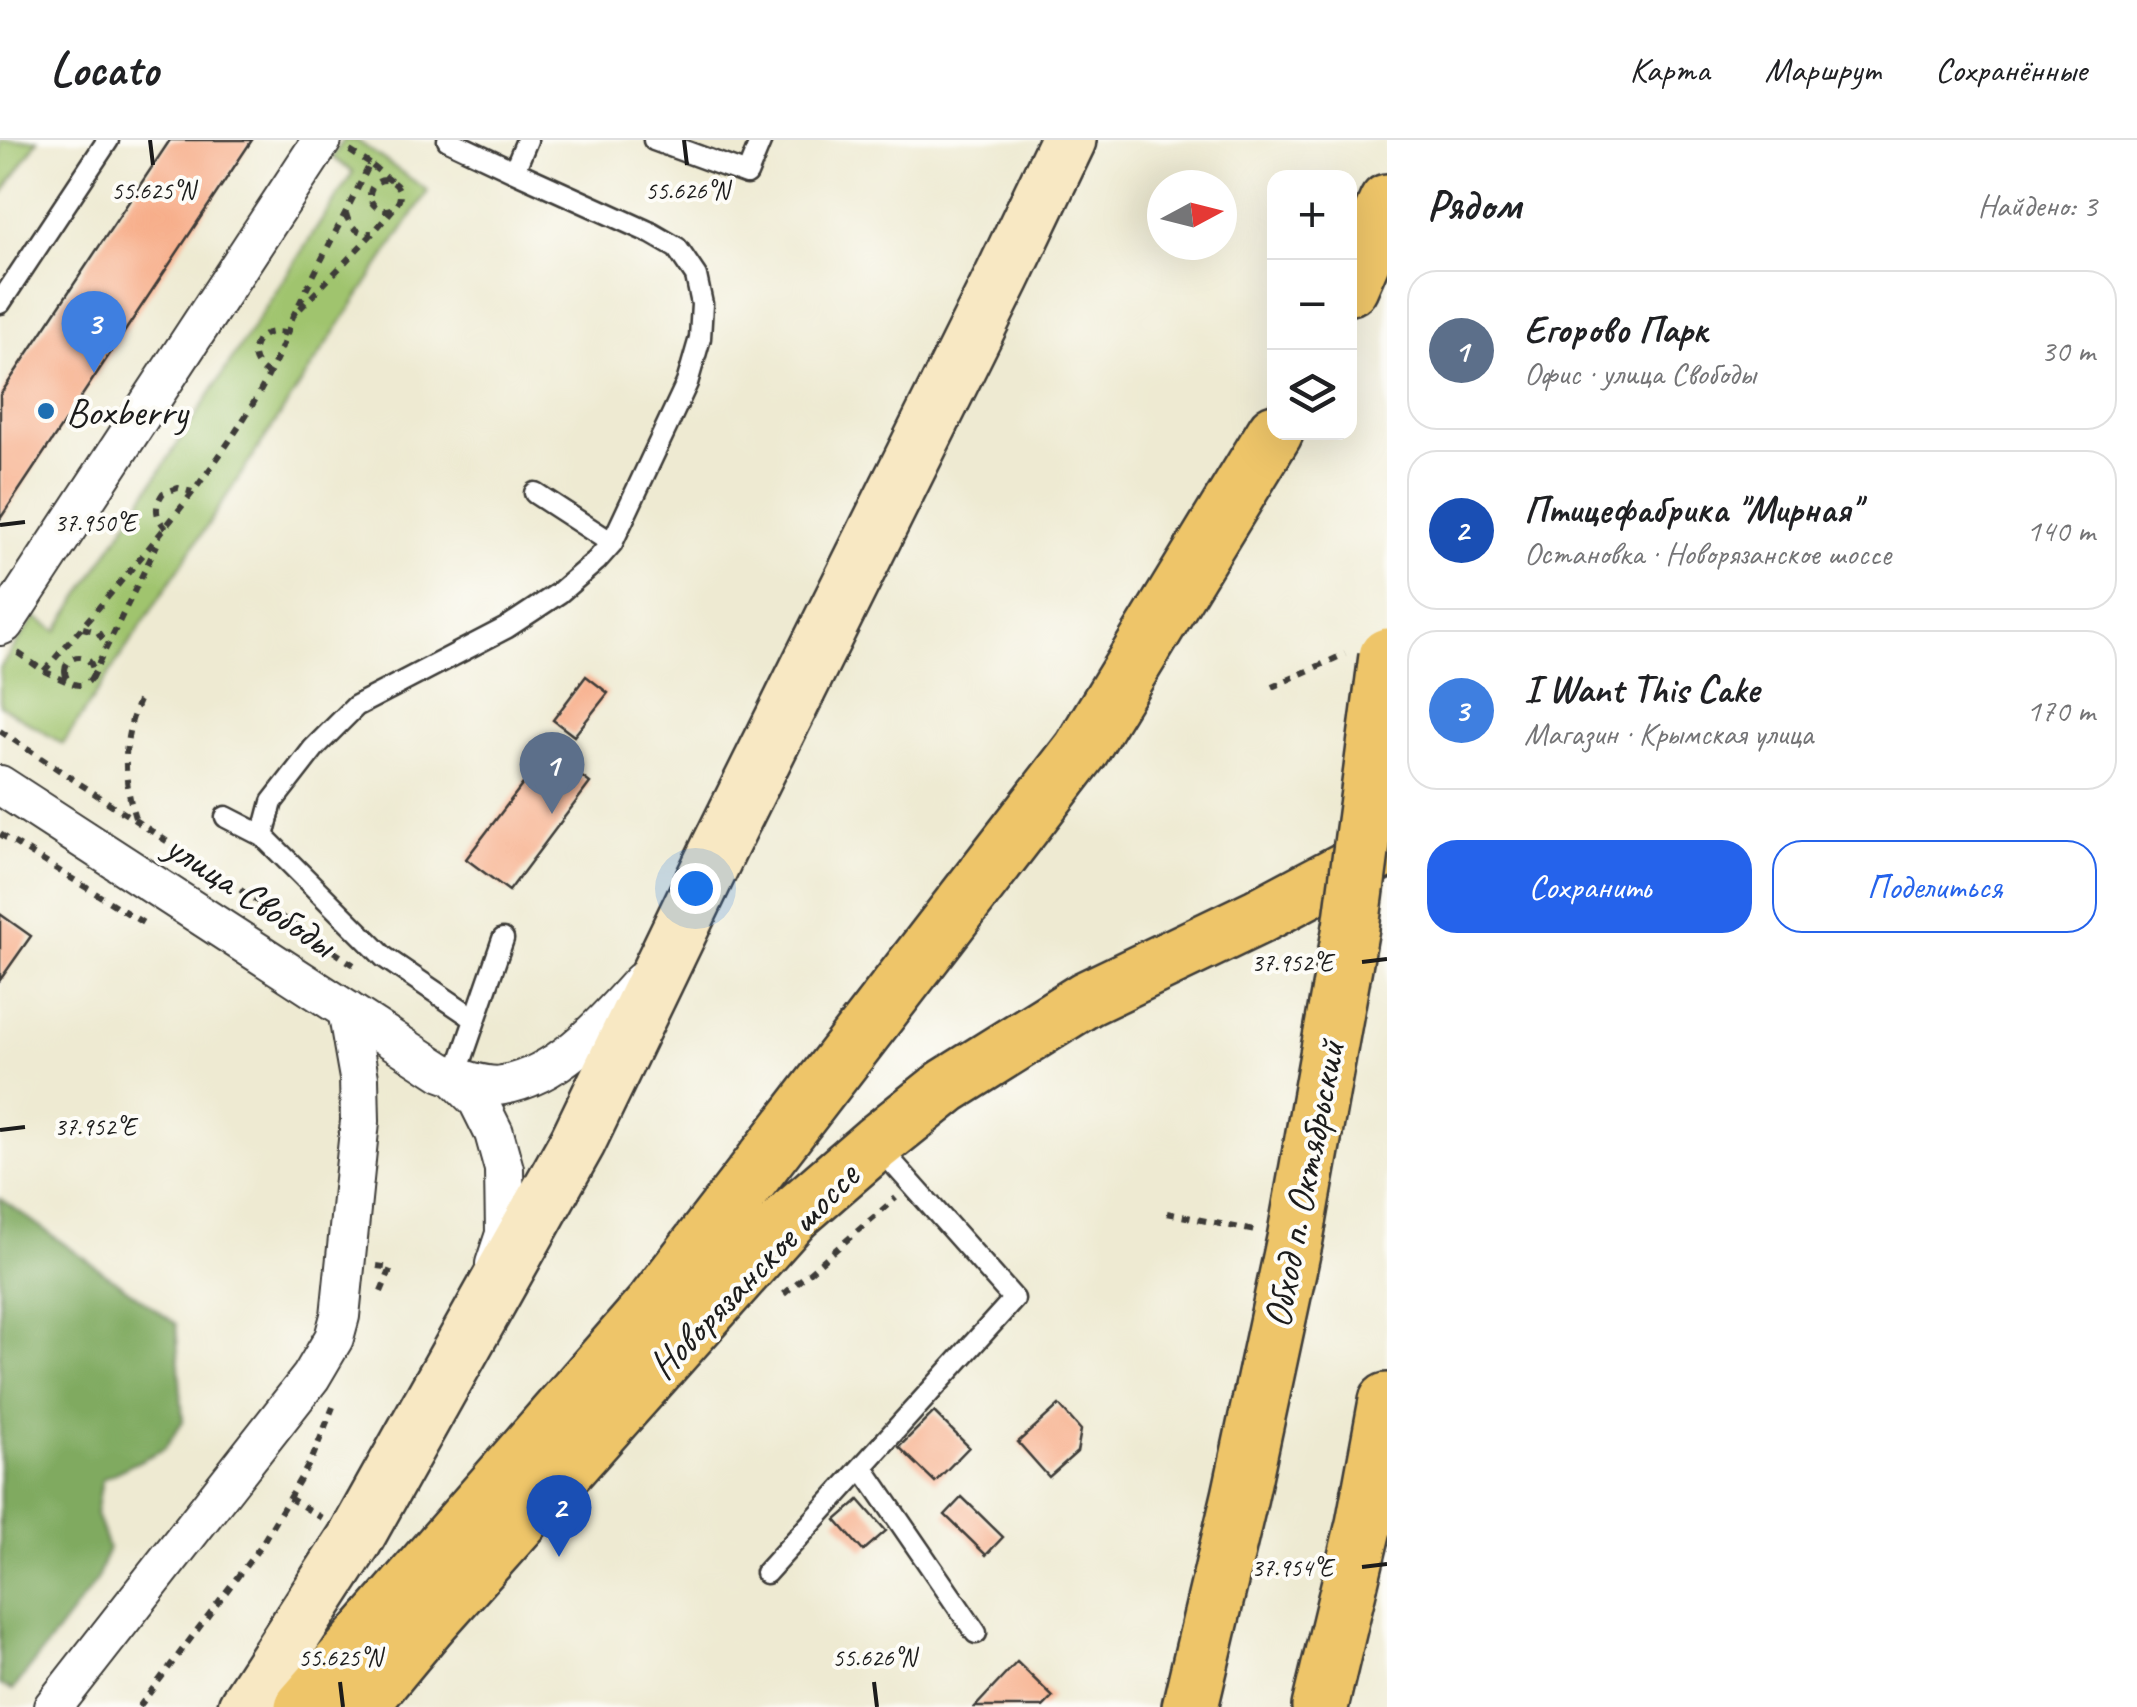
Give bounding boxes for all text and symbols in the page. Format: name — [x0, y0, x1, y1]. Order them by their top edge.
text: Locato — [50, 39, 158, 99]
text: Карта — [1629, 47, 1710, 92]
text: Маршрут — [1765, 47, 1880, 92]
text: Сохранённые — [1935, 47, 2087, 92]
north arrow — [1147, 170, 1237, 260]
map controls — [1267, 170, 1357, 440]
button: + — [1267, 170, 1357, 260]
text: 55.625°N — [111, 175, 199, 207]
text: 55.626°N — [645, 175, 733, 207]
text: Рядом — [1427, 179, 1521, 232]
text: Найдено: 3 — [1978, 185, 2097, 226]
button: − — [1267, 260, 1357, 350]
pin: 3 — [62, 290, 126, 373]
text: Егорово Парк — [1524, 306, 1708, 353]
text: 1 — [1454, 330, 1469, 371]
text: 30 m — [2041, 330, 2095, 371]
button: layers — [1267, 350, 1357, 440]
text: Офис · улица Свободы — [1524, 353, 1756, 394]
place label: Boxberry — [66, 387, 190, 437]
marker: Boxberry — [35, 400, 57, 422]
text: Птицефабрика "Мирная" — [1524, 486, 1859, 533]
text: 37.950°E — [54, 507, 139, 539]
text: 2 — [1454, 510, 1469, 551]
text: 140 m — [2026, 510, 2095, 551]
text: Остановка · Новорязанское шоссе — [1524, 533, 1891, 574]
text: I Want This Cake — [1524, 666, 1759, 713]
text: 3 — [1454, 690, 1469, 731]
text: 170 m — [2026, 690, 2095, 731]
text: Магазин · Крымская улица — [1524, 713, 1813, 754]
pin: 1 — [520, 732, 584, 814]
street label: улица Свободы — [154, 820, 347, 970]
button: Сохранить — [1427, 840, 1752, 933]
button: Поделиться — [1772, 840, 2097, 933]
your location — [670, 863, 721, 914]
text: 37.952°E — [1251, 947, 1336, 979]
street label: Обход п. Октябрьский — [1252, 1034, 1357, 1332]
text: 37.952°E — [54, 1111, 139, 1143]
street label: Новорязанское шоссе — [638, 1150, 872, 1389]
pin: 2 — [526, 1474, 592, 1557]
text: 37.954°E — [1251, 1552, 1336, 1584]
text: 55.625°N — [298, 1642, 386, 1674]
text: 55.626°N — [832, 1642, 920, 1674]

